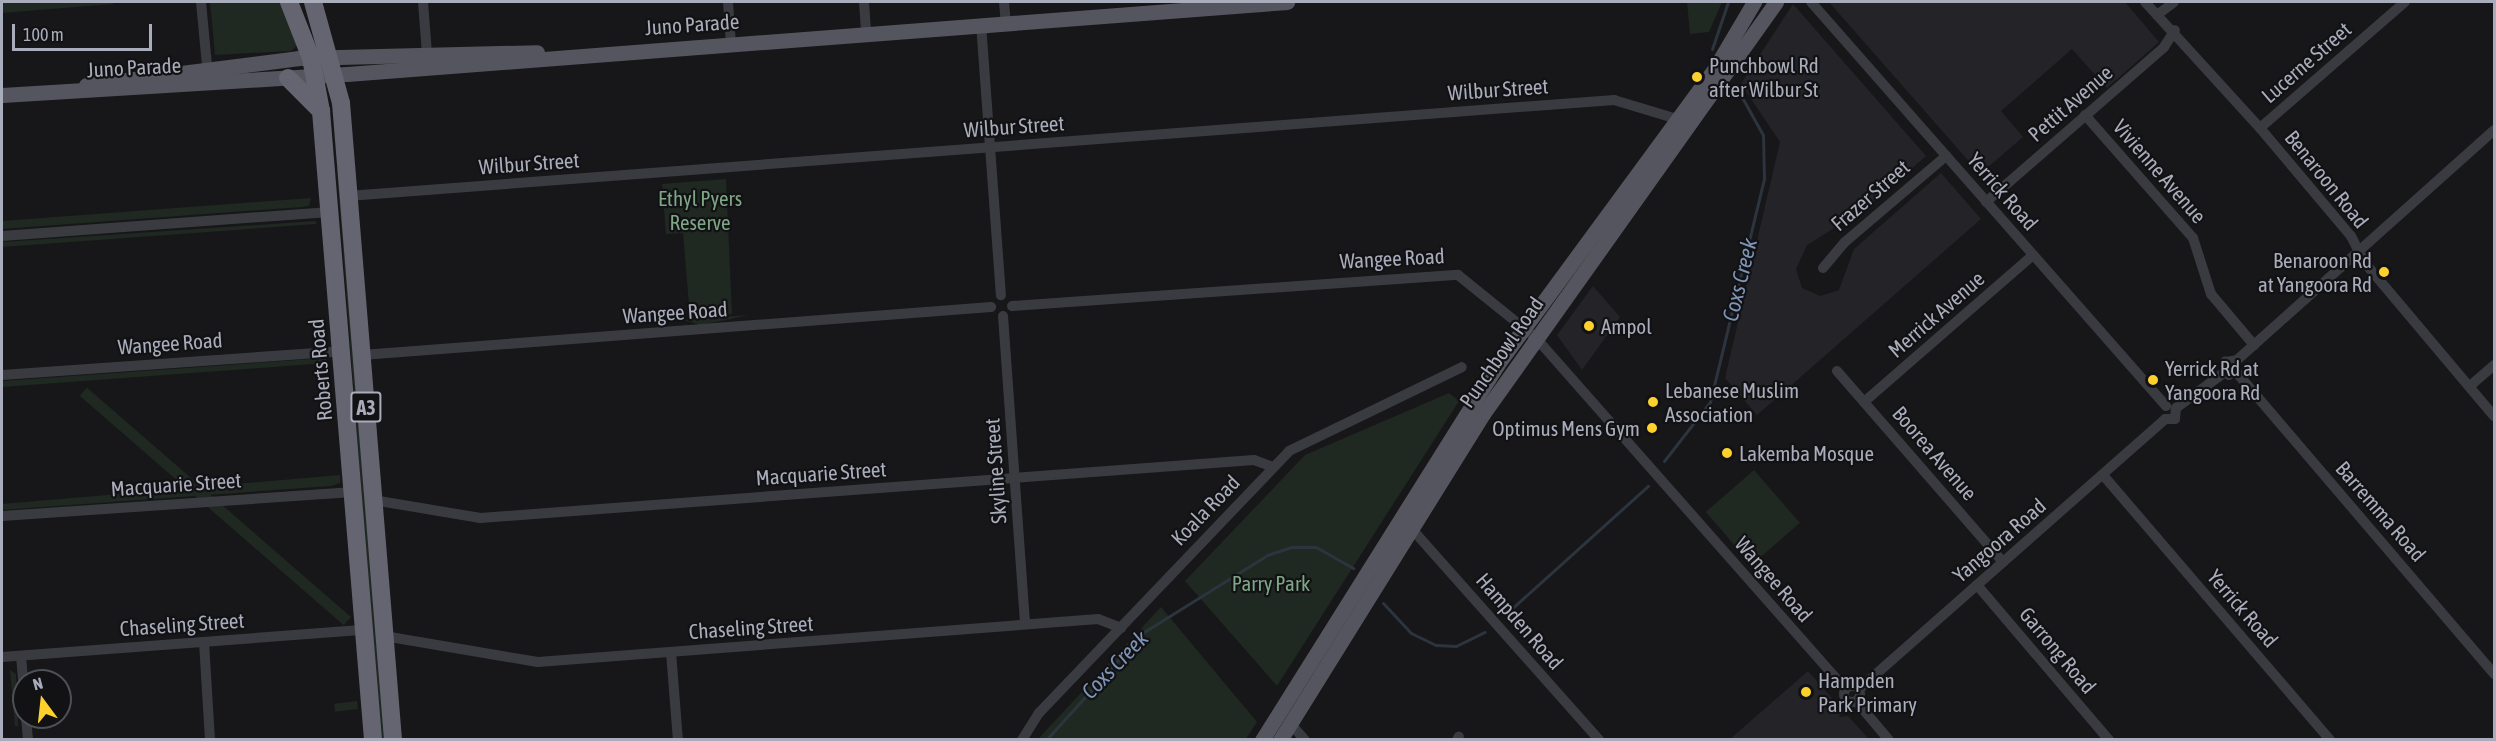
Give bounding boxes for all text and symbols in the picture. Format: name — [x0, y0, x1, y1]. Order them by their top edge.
street label: Juno Parade — [644, 8, 740, 40]
scale bar — [15, 12, 154, 50]
street label: Lucerne Street — [2256, 16, 2356, 108]
text: 100 m — [23, 24, 64, 45]
street label: Juno Parade — [86, 52, 182, 82]
place label: Punchbowl Rd after Wilbur St — [1709, 52, 1819, 102]
street label: Pettit Avenue — [2023, 60, 2117, 146]
marker: Punchbowl Rd after Wilbur St — [1690, 70, 1704, 84]
street label: Wilbur Street — [1447, 73, 1549, 105]
street label: Wilbur Street — [963, 110, 1065, 142]
street label: Vivienne Avenue — [2108, 114, 2212, 228]
street label: Benaroon Road — [2280, 125, 2374, 233]
street label: Wilbur Street — [478, 147, 580, 179]
street label: Yerrick Road — [1962, 147, 2044, 235]
street label: Frazer Street — [1826, 154, 1914, 236]
park label: Ethyl Pyers Reserve — [658, 185, 742, 235]
water label: Coxs Creek — [1717, 236, 1763, 324]
street label: Wangee Road — [1339, 243, 1445, 273]
place label: Benaroon Rd at Yangoora Rd — [2258, 247, 2372, 297]
marker: Benaroon Rd at Yangoora Rd — [2377, 265, 2391, 279]
street label: Merrick Avenue — [1883, 266, 1989, 362]
street label: Punchbowl Road — [1454, 292, 1548, 412]
street label: Wangee Road — [622, 296, 728, 328]
place label: Ampol — [1601, 313, 1652, 339]
street label: Roberts Road — [303, 318, 337, 422]
marker: Ampol — [1582, 319, 1596, 333]
street label: Wangee Road — [117, 327, 223, 359]
place label: Yerrick Rd at Yangoora Rd — [2165, 355, 2260, 405]
marker: Yerrick Rd at Yangoora Rd — [2146, 373, 2160, 387]
place label: Lebanese Muslim Association — [1665, 377, 1799, 427]
road number: A3 — [350, 390, 382, 424]
marker: Lebanese Muslim Association — [1646, 395, 1660, 409]
street label: Boorea Avenue — [1887, 401, 1983, 505]
place label: Optimus Mens Gym — [1492, 415, 1640, 441]
street label: Skyline Street — [979, 417, 1011, 525]
marker: Optimus Mens Gym — [1645, 421, 1659, 435]
place label: Lakemba Mosque — [1739, 440, 1874, 466]
marker: Lakemba Mosque — [1720, 446, 1734, 460]
street label: Macquarie Street — [755, 456, 887, 490]
street label: Barremma Road — [2331, 456, 2431, 566]
street label: Macquarie Street — [110, 467, 242, 501]
street label: Koala Road — [1165, 470, 1245, 550]
street label: Yangoora Road — [1947, 493, 2051, 587]
street label: Wangee Road — [1730, 531, 1818, 627]
street label: Yerrick Road — [2202, 564, 2284, 652]
street label: Hampden Road — [1471, 568, 1569, 674]
park label: Parry Park — [1232, 570, 1310, 596]
street label: Garrong Road — [2014, 602, 2102, 698]
street label: Chaseling Street — [119, 607, 245, 641]
street label: Chaseling Street — [688, 610, 814, 644]
water label: Coxs Creek — [1076, 625, 1154, 705]
place label: Hampden Park Primary — [1818, 667, 1917, 717]
north arrow — [12, 669, 72, 729]
text: N — [31, 674, 45, 693]
marker: Hampden Park Primary — [1799, 685, 1813, 699]

